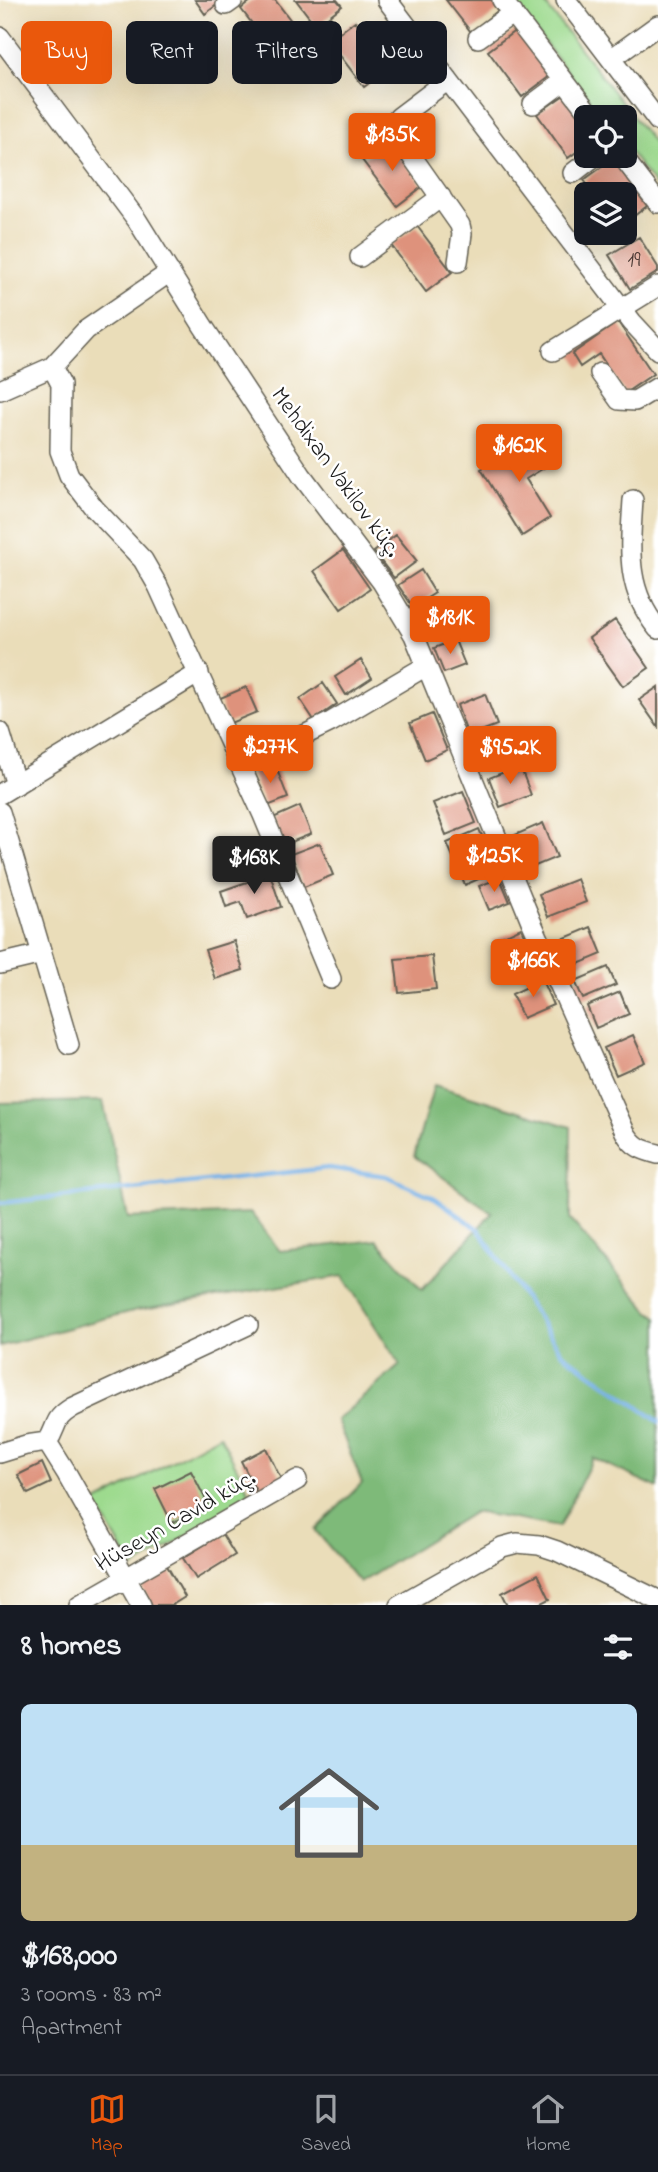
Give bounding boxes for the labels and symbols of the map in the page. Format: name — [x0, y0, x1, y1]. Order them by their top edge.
pin: $135K — [343, 114, 441, 173]
house number: 19 — [628, 246, 641, 276]
street label: Mehdixan Vəkilov küç. — [261, 381, 409, 566]
pin: $162K — [470, 424, 568, 484]
pin: $181K — [401, 596, 499, 656]
pin: $277K — [221, 726, 319, 785]
pin: $95.2K — [453, 726, 567, 786]
pin: $125K — [445, 834, 543, 894]
pin: $168K — [205, 836, 303, 896]
pin: $166K — [484, 940, 582, 999]
street label: Hüseyn Cavid küç. — [89, 1462, 264, 1583]

